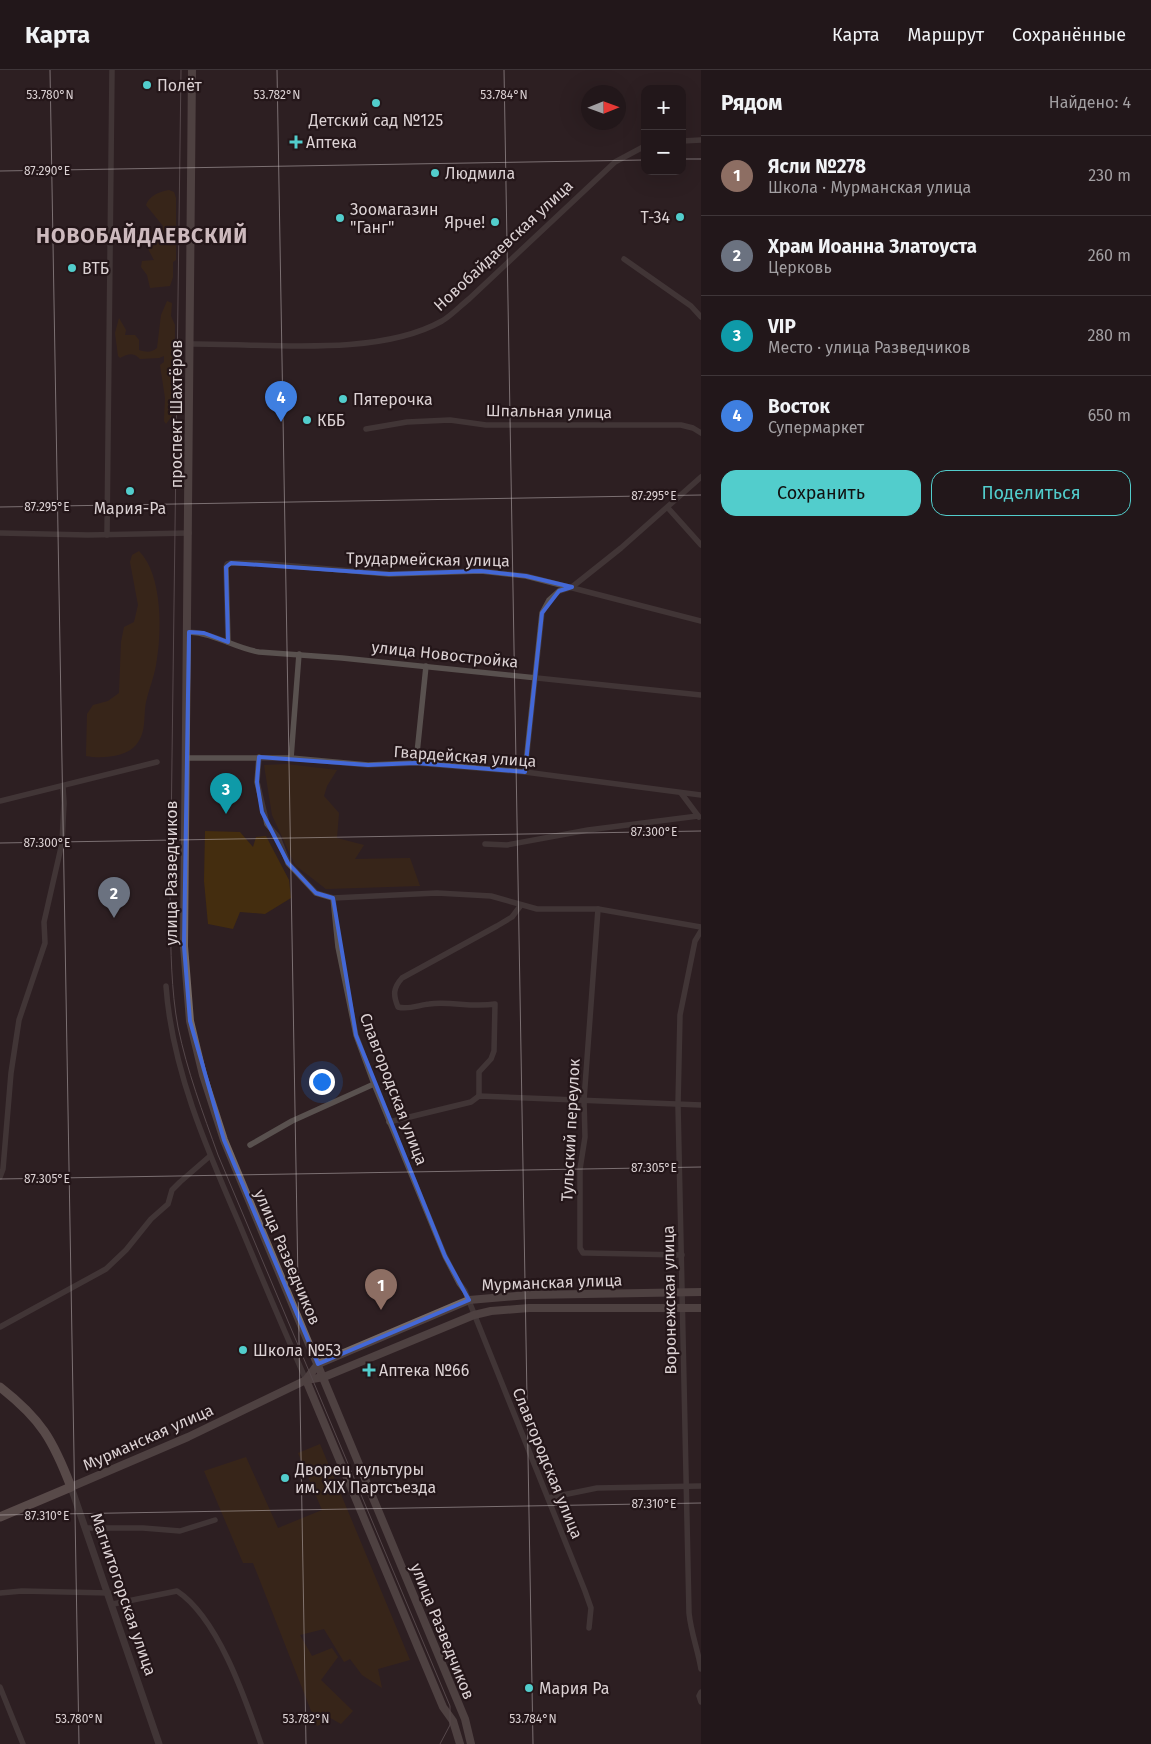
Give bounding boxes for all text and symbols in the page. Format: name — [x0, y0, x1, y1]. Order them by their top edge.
text: Карта — [25, 21, 90, 49]
text: Карта — [832, 24, 880, 46]
text: Маршрут — [908, 24, 984, 46]
text: Сохранённые — [1012, 24, 1126, 46]
place label: Полёт — [157, 76, 203, 95]
marker: Полёт — [141, 79, 153, 91]
north arrow — [581, 85, 626, 130]
map controls — [641, 85, 686, 175]
button: + — [641, 85, 686, 130]
text: 53.780°N — [26, 88, 74, 102]
text: 53.782°N — [254, 88, 300, 102]
text: 53.784°N — [480, 88, 528, 102]
text: Рядом — [721, 90, 782, 116]
text: Найдено: 4 — [1049, 93, 1131, 112]
marker: Детский сад №125 — [370, 97, 382, 109]
place label: Детский сад №125 — [308, 111, 443, 130]
button: − — [641, 130, 686, 175]
place label: Аптека — [306, 133, 357, 152]
marker: Аптека — [290, 136, 302, 148]
text: Ясли №278 — [768, 155, 866, 178]
text: 87.290°E — [24, 164, 70, 178]
place label: Людмила — [445, 164, 515, 183]
text: 1 — [733, 166, 741, 185]
text: 230 m — [1088, 166, 1131, 185]
marker: Людмила — [429, 167, 441, 179]
street label: Новобайдаевская улица — [430, 176, 577, 315]
text: Школа · Мурманская улица — [768, 178, 971, 197]
place label: Зоомагазин "Ганг" — [350, 200, 438, 237]
place label: T-34 — [641, 208, 670, 227]
marker: T-34 — [674, 211, 686, 223]
marker: Зоомагазин "Ганг" — [334, 212, 346, 224]
place label: Ярче! — [444, 213, 485, 232]
marker: Ярче! — [489, 216, 501, 228]
district label: НОВОБАЙДАЕВСКИЙ — [36, 222, 248, 249]
text: Храм Иоанна Златоуста — [768, 235, 977, 258]
text: 2 — [733, 246, 741, 265]
text: 260 m — [1088, 246, 1131, 265]
text: Церковь — [768, 258, 832, 277]
place label: ВТБ — [82, 259, 109, 278]
marker: ВТБ — [66, 262, 78, 274]
text: VIP — [768, 315, 796, 338]
text: 3 — [733, 326, 741, 345]
text: 280 m — [1087, 326, 1131, 345]
text: Место · улица Разведчиков — [768, 338, 970, 357]
street label: проспект Шахтёров — [167, 340, 186, 488]
pin: 4 — [265, 381, 297, 422]
place label: Пятерочка — [353, 390, 433, 409]
marker: Пятерочка — [337, 393, 349, 405]
text: Восток — [768, 395, 830, 418]
street label: Шпальная улица — [486, 401, 612, 422]
text: 4 — [732, 406, 742, 425]
text: 650 m — [1088, 406, 1131, 425]
place label: КББ — [317, 411, 345, 430]
marker: КББ — [301, 414, 313, 426]
text: Супермаркет — [768, 418, 864, 437]
button: Сохранить — [721, 470, 921, 516]
button: Поделиться — [931, 470, 1131, 516]
marker: Мария-Ра — [124, 485, 136, 497]
text: 87.295°E — [631, 489, 677, 503]
place label: Мария-Ра — [94, 499, 166, 518]
text: 87.295°E — [24, 500, 70, 514]
street label: Трудармейская улица — [346, 549, 510, 570]
street label: улица Новостройка — [371, 637, 519, 672]
street label: Гвардейская улица — [393, 742, 537, 771]
pin: 3 — [210, 773, 242, 814]
street label: улица Разведчиков — [162, 800, 181, 946]
text: 87.300°E — [631, 825, 677, 839]
text: 87.300°E — [24, 836, 70, 850]
pin: 2 — [98, 877, 130, 918]
street label: Славгородская улица — [356, 1010, 431, 1168]
street label: Тульский переулок — [557, 1057, 584, 1202]
your location — [309, 1069, 335, 1095]
text: 87.305°E — [631, 1161, 677, 1175]
text: 87.305°E — [24, 1172, 70, 1186]
street label: улица Разведчиков — [250, 1187, 325, 1328]
street label: Воронежская улица — [659, 1225, 680, 1375]
pin: 1 — [365, 1269, 397, 1310]
street label: Мурманская улица — [481, 1271, 623, 1294]
place label: Школа №53 — [253, 1341, 341, 1360]
marker: Школа №53 — [237, 1344, 249, 1356]
place label: Аптека №66 — [379, 1361, 469, 1380]
marker: Аптека №66 — [363, 1364, 375, 1376]
street label: Славгородская улица — [509, 1385, 587, 1542]
street label: Мурманская улица — [80, 1400, 216, 1475]
place label: Дворец культуры им. XIX Партсъезда — [294, 1460, 436, 1497]
marker: Дворец культуры им. XIX Партсъезда — [279, 1472, 291, 1484]
text: 87.310°E — [631, 1497, 677, 1511]
text: 87.310°E — [24, 1509, 70, 1523]
street label: Магнитогорская улица — [87, 1510, 160, 1678]
street label: улица Разведчиков — [407, 1560, 479, 1702]
place label: Мария Ра — [539, 1679, 609, 1698]
marker: Мария Ра — [523, 1682, 535, 1694]
text: 53.780°N — [55, 1712, 103, 1726]
text: 53.782°N — [283, 1712, 329, 1726]
text: 53.784°N — [509, 1712, 557, 1726]

